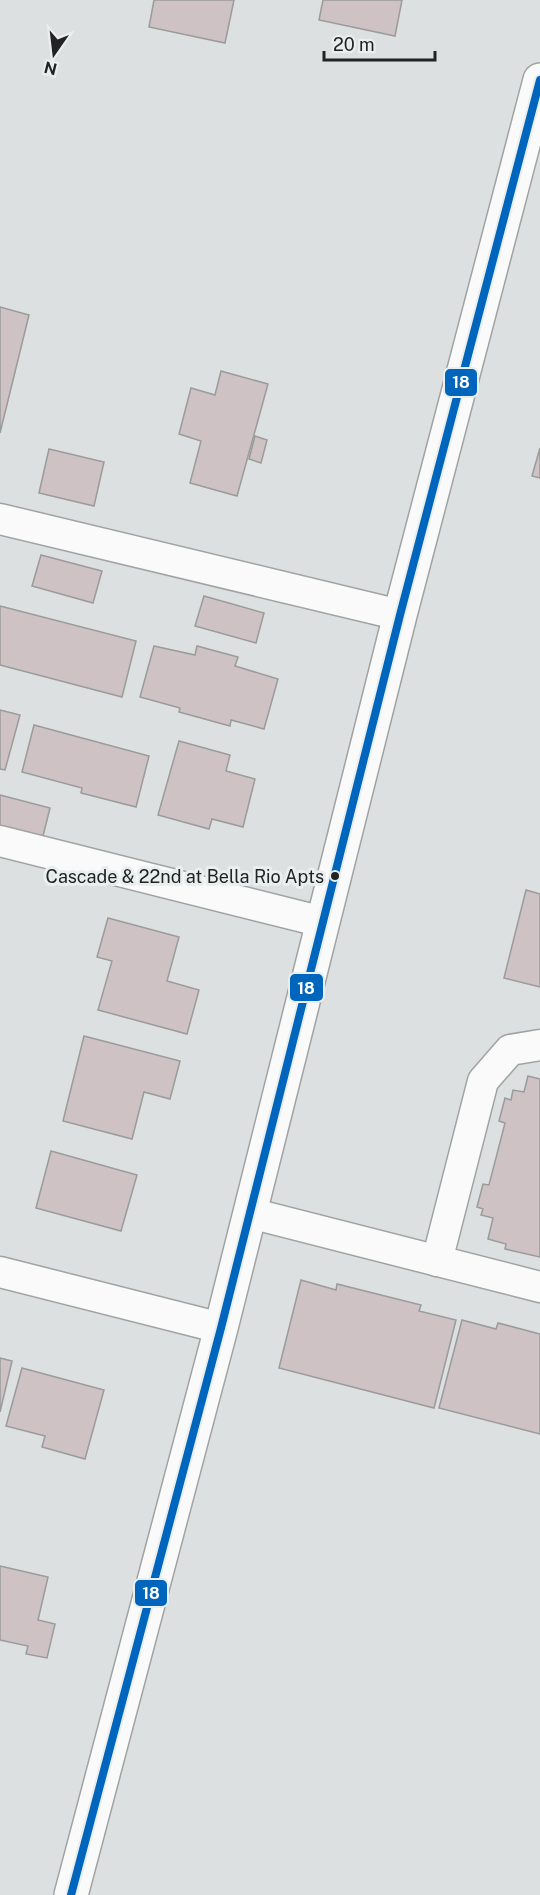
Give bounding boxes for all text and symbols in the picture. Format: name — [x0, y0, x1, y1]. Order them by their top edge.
north arrow — [24, 24, 84, 84]
scale bar — [324, 24, 435, 62]
text: 20 m — [333, 34, 375, 55]
text: N — [42, 57, 59, 79]
line badge: 18 — [444, 368, 478, 397]
text: 18 — [452, 373, 470, 392]
place label: Cascade & 22nd at Bella Rio Apts — [46, 866, 324, 887]
marker: Cascade & 22nd at Bella Rio Apts — [329, 870, 341, 882]
line badge: 18 — [289, 973, 324, 1002]
text: 18 — [297, 979, 315, 998]
line badge: 18 — [134, 1579, 168, 1607]
text: 18 — [142, 1584, 160, 1603]

